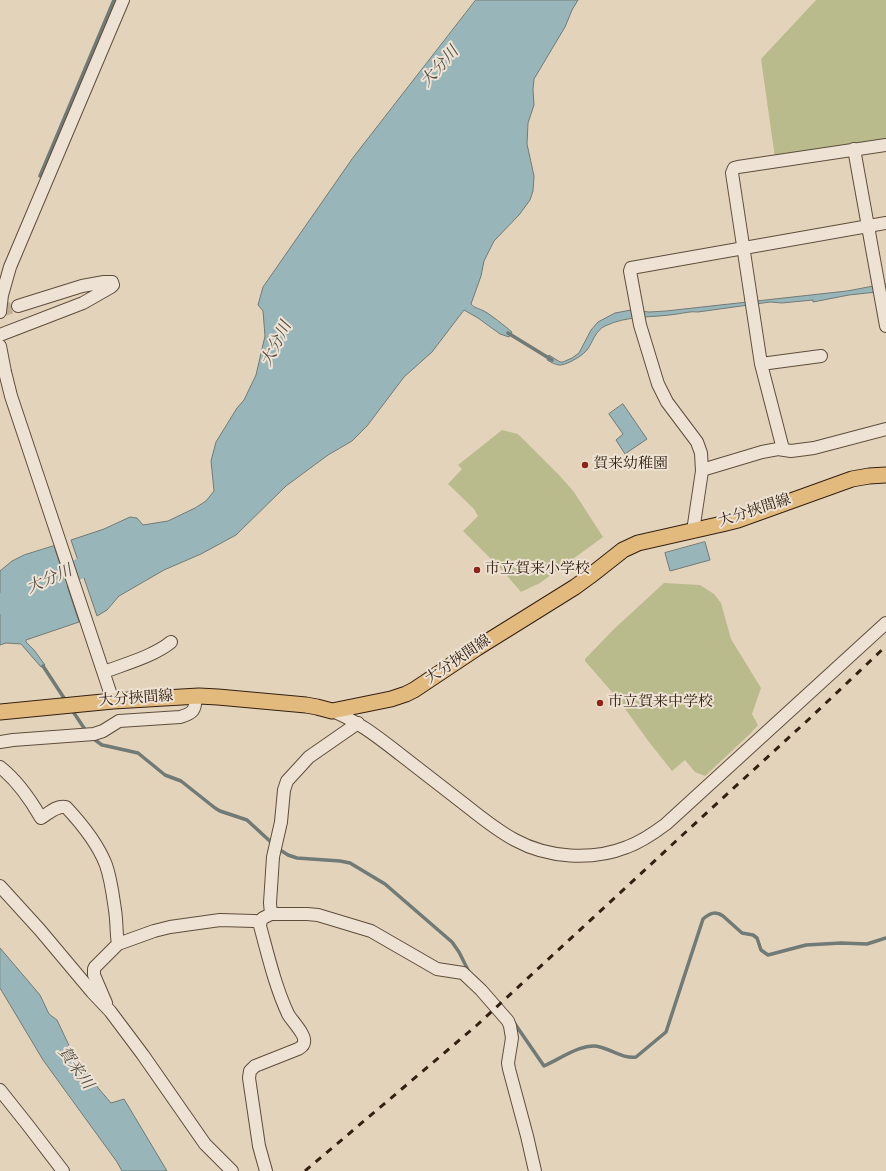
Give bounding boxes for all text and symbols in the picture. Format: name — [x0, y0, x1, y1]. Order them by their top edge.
water label: 大分川 — [418, 44, 464, 92]
water label: 大分川 — [259, 319, 297, 371]
place label: 賀来幼稚園 — [593, 456, 668, 474]
marker: 賀来幼稚園 — [580, 460, 590, 470]
street label: 大分挾間線 — [717, 492, 793, 532]
place label: 市立賀来小学校 — [485, 561, 590, 579]
water label: 大分川 — [24, 562, 76, 600]
marker: 市立賀来小学校 — [472, 565, 482, 575]
street label: 大分挾間線 — [423, 633, 495, 689]
street label: 大分挾間線 — [98, 688, 174, 712]
place label: 市立賀来中学校 — [608, 694, 713, 712]
marker: 市立賀来中学校 — [595, 698, 605, 708]
water label: 賀来川 — [52, 1044, 96, 1094]

